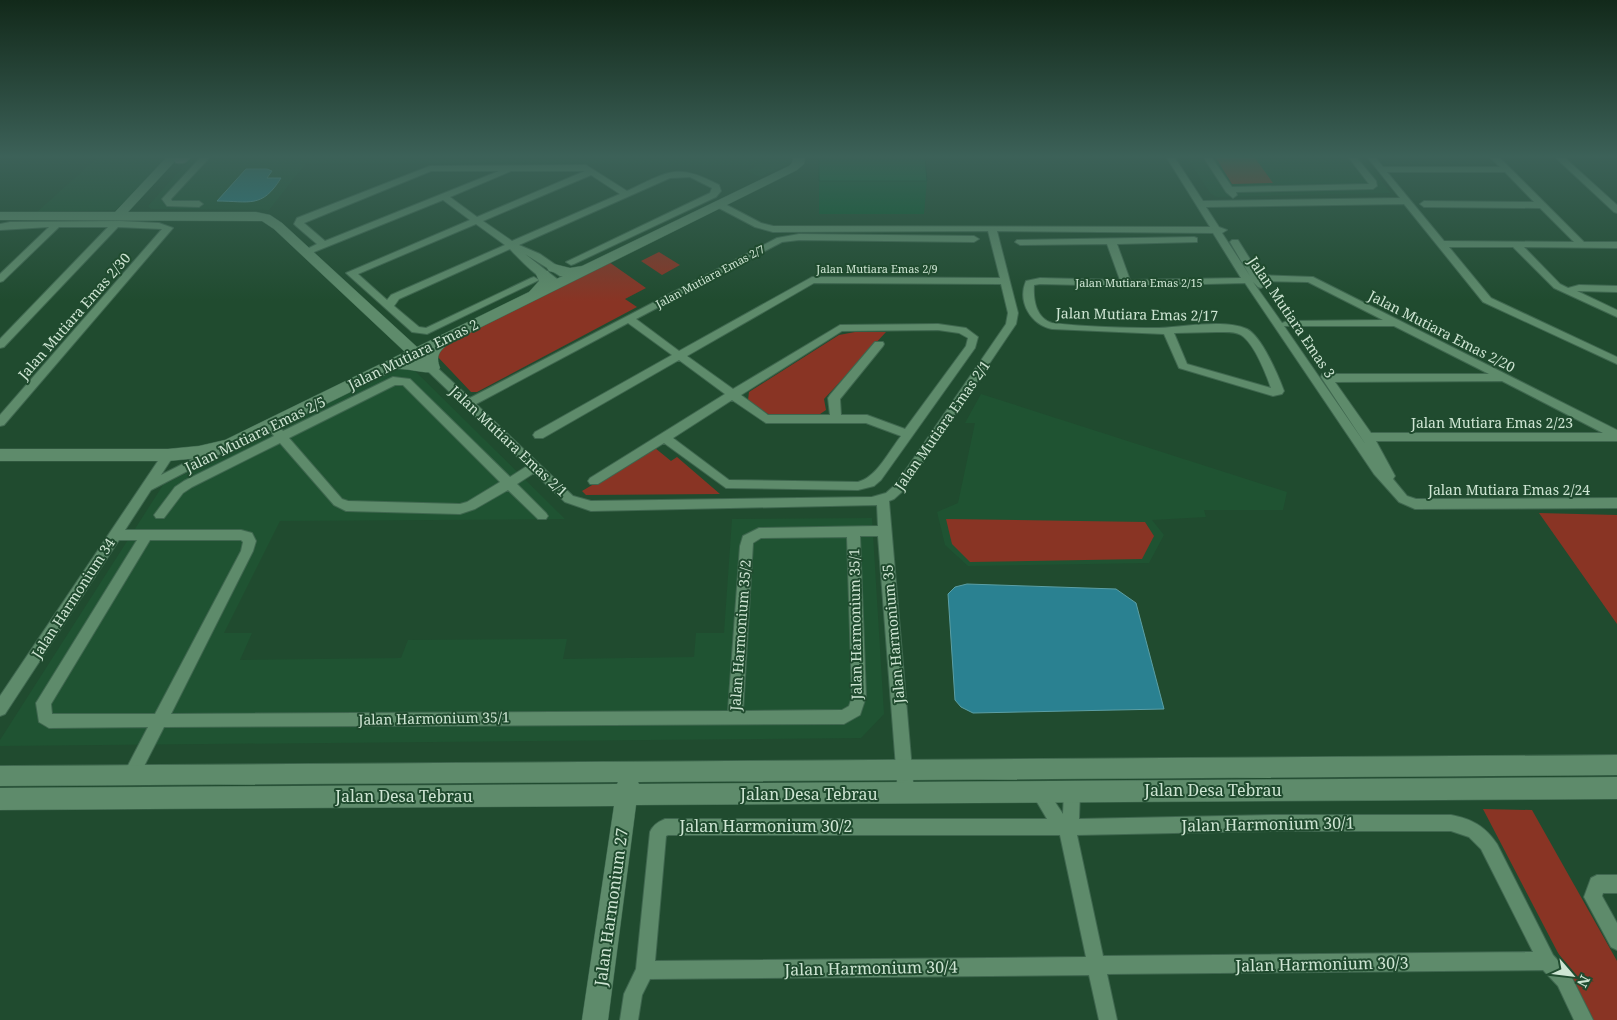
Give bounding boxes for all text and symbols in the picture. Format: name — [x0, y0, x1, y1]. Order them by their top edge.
street label: Jalan Mutiara Emas 2/7 — [652, 241, 767, 312]
street label: Jalan Mutiara Emas 2/30 — [13, 248, 134, 384]
street label: Jalan Mutiara Emas 3 — [1244, 252, 1340, 382]
street label: Jalan Mutiara Emas 2/9 — [815, 261, 938, 276]
street label: Jalan Mutiara Emas 2/15 — [1074, 275, 1203, 290]
street label: Jalan Mutiara Emas 2/20 — [1365, 285, 1519, 376]
street label: Jalan Mutiara Emas 2/17 — [1055, 303, 1218, 325]
street label: Jalan Mutiara Emas 2 — [344, 314, 481, 394]
street label: Jalan Mutiara Emas 2/1 — [889, 356, 994, 495]
street label: Jalan Mutiara Emas 2/1 — [445, 381, 572, 501]
street label: Jalan Mutiara Emas 2/5 — [181, 392, 329, 477]
street label: Jalan Mutiara Emas 2/23 — [1410, 413, 1573, 432]
street label: Jalan Mutiara Emas 2/24 — [1427, 480, 1590, 499]
street label: Jalan Harmonium 34 — [26, 534, 119, 663]
street label: Jalan Harmonium 35/1 — [844, 548, 866, 701]
street label: Jalan Harmonium 35/2 — [725, 559, 755, 712]
street label: Jalan Harmonium 35 — [877, 564, 909, 705]
street label: Jalan Harmonium 35/1 — [357, 707, 510, 729]
street label: Jalan Desa Tebrau — [1143, 779, 1282, 801]
street label: Jalan Desa Tebrau — [739, 783, 878, 805]
street label: Jalan Desa Tebrau — [334, 785, 473, 807]
street label: Jalan Harmonium 30/1 — [1180, 811, 1355, 837]
street label: Jalan Harmonium 30/2 — [678, 815, 853, 837]
street label: Jalan Harmonium 27 — [589, 826, 633, 989]
north arrow — [1547, 950, 1597, 1000]
street label: Jalan Harmonium 30/3 — [1234, 951, 1409, 977]
street label: Jalan Harmonium 30/4 — [783, 955, 958, 981]
text: N — [1573, 972, 1595, 991]

